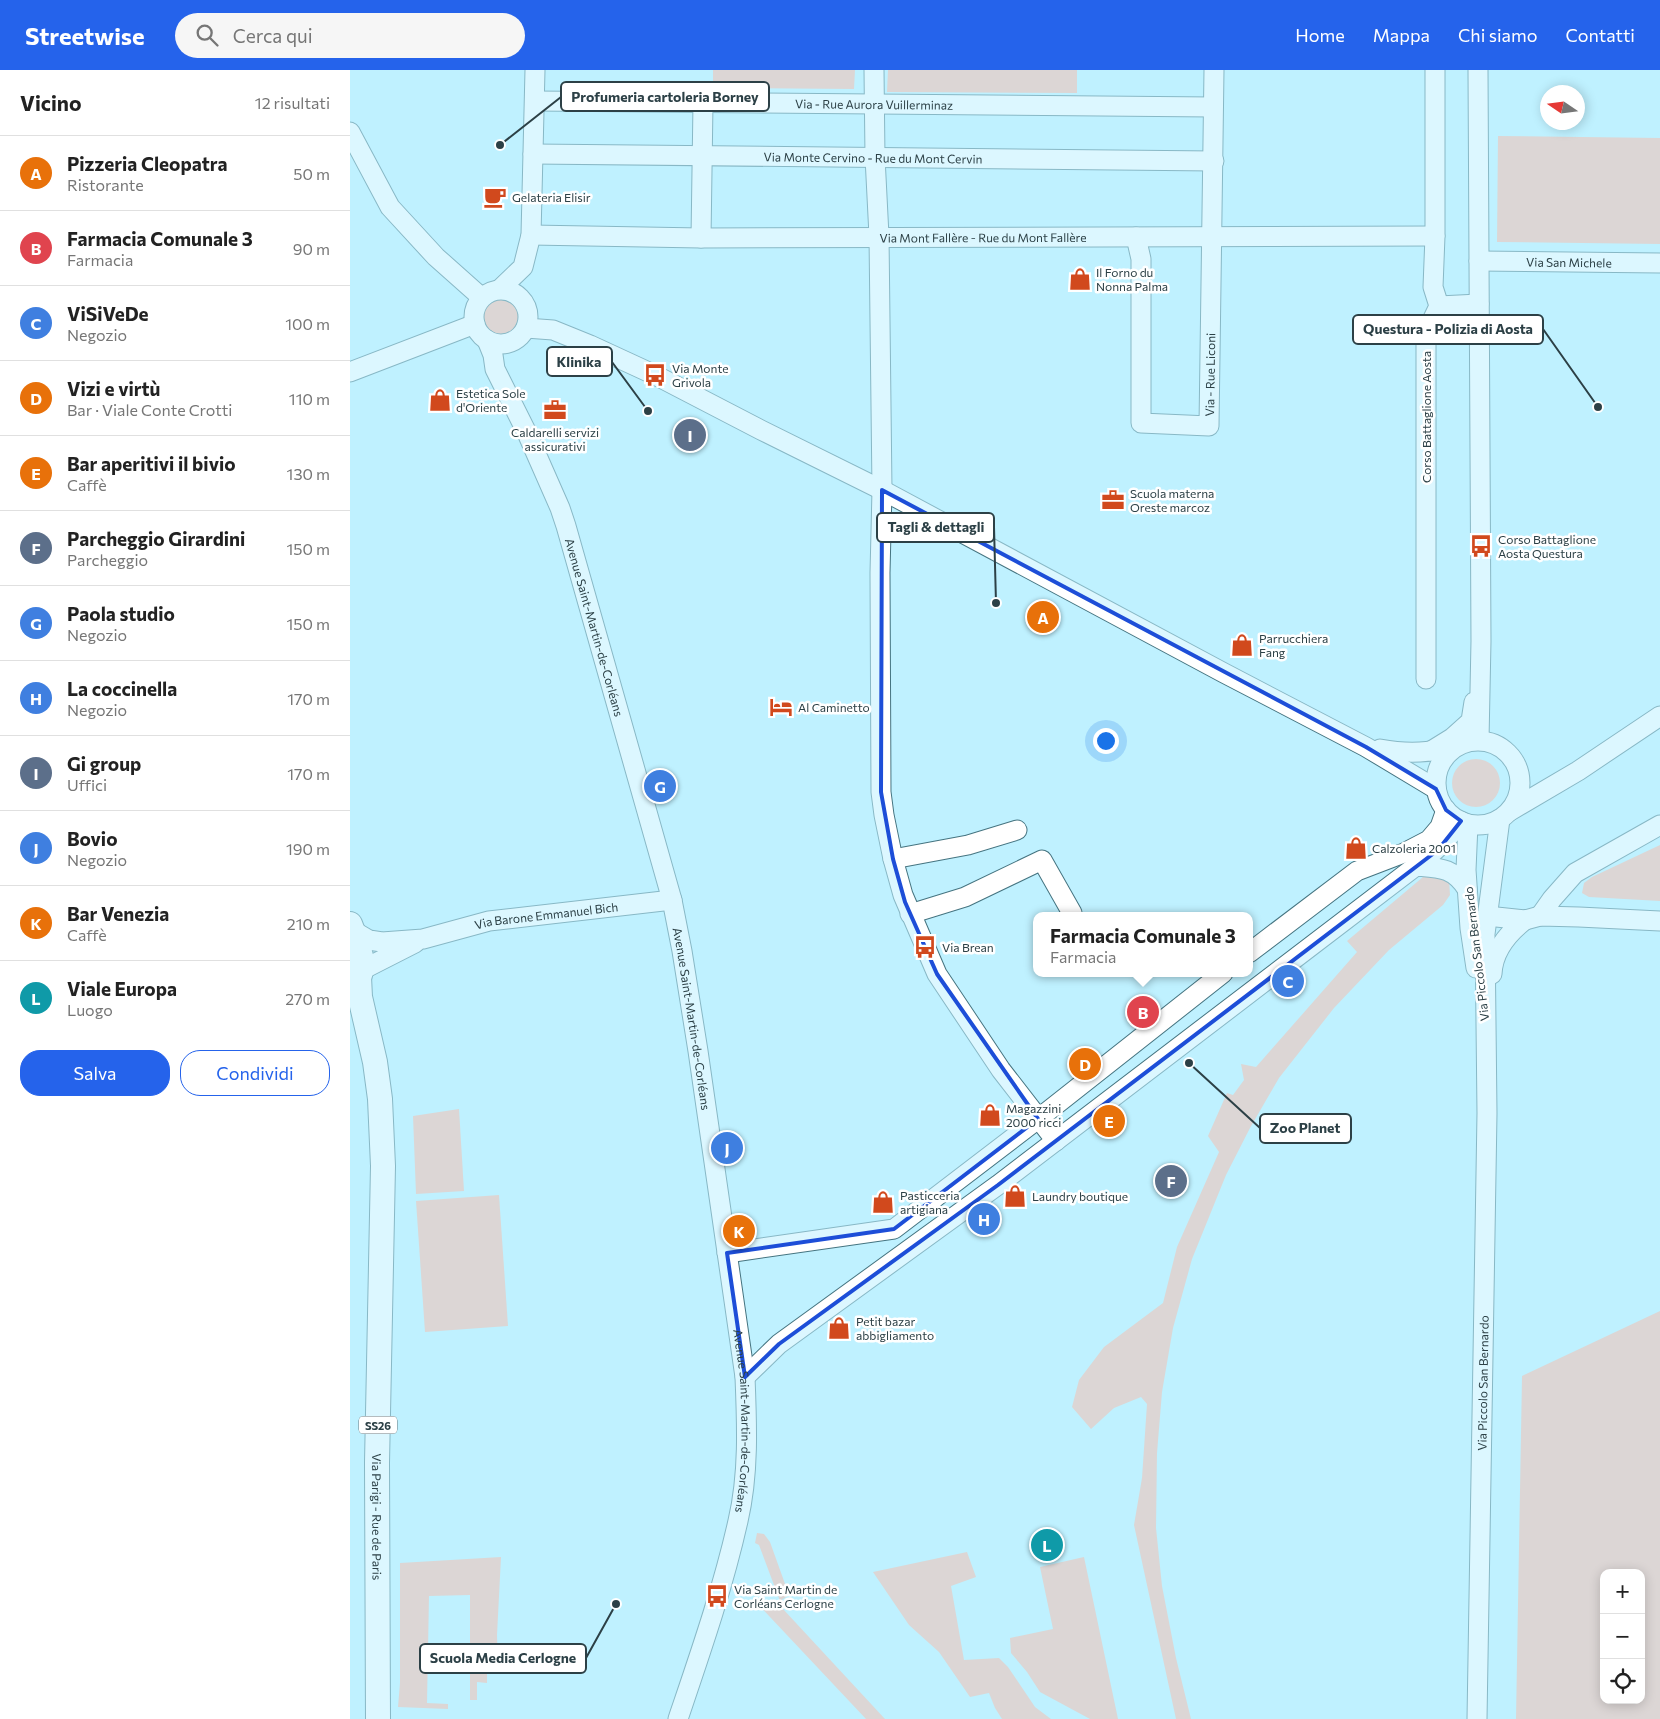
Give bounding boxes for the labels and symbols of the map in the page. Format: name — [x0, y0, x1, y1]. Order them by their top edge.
callout: Profumeria cartoleria Borney — [561, 82, 769, 111]
north arrow — [1540, 85, 1585, 130]
text: Profumeria cartoleria Borney — [571, 88, 759, 105]
street label: Via - Rue Aurora Vuillerminaz — [795, 96, 953, 112]
street label: Via Monte Cervino - Rue du Mont Cervin — [763, 149, 983, 166]
cafe icon: Gelateria Elisir — [482, 184, 508, 210]
place label: Gelateria Elisir — [512, 190, 591, 204]
street label: Via Mont Fallère - Rue du Mont Fallère — [879, 230, 1087, 245]
street label: Via San Michele — [1526, 255, 1612, 269]
place label: Il Forno du Nonna Palma — [1096, 265, 1168, 293]
shop icon: Il Forno du Nonna Palma — [1067, 266, 1093, 292]
callout: Questura - Polizia di Aosta — [1353, 315, 1543, 344]
text: Questura - Polizia di Aosta — [1363, 320, 1533, 337]
street label: Via - Rue Liconi — [1202, 333, 1217, 417]
callout: Klinika — [547, 347, 612, 376]
street label: Corso Battaglione Aosta — [1419, 351, 1433, 483]
text: Klinika — [557, 353, 601, 370]
place label: Via Monte Grivola — [672, 361, 729, 389]
bus stop icon: Via Monte Grivola — [642, 362, 668, 388]
place label: Estetica Sole d'Oriente — [456, 386, 526, 414]
shop icon: Estetica Sole d'Oriente — [427, 387, 453, 413]
office icon: Caldarelli servizi assicurativi — [542, 397, 568, 423]
pin: I — [674, 416, 706, 454]
place label: Caldarelli servizi assicurativi — [511, 425, 599, 453]
place label: Scuola materna Oreste marcoz — [1130, 486, 1214, 514]
office icon: Scuola materna Oreste marcoz — [1100, 487, 1126, 513]
callout: Tagli & dettagli — [877, 513, 994, 542]
text: Tagli & dettagli — [887, 518, 985, 535]
place label: Corso Battaglione Aosta Questura — [1498, 532, 1596, 560]
bus stop icon: Corso Battaglione Aosta Questura — [1468, 533, 1494, 559]
street label: Avenue Saint-Martin-de-Corléans — [563, 536, 627, 718]
pin: A — [1027, 598, 1059, 636]
place label: Parrucchiera Fang — [1259, 631, 1328, 659]
shop icon: Parrucchiera Fang — [1229, 632, 1255, 658]
hotel icon: Al Caminetto — [768, 694, 794, 720]
place label: Al Caminetto — [798, 700, 870, 714]
your location — [1093, 728, 1119, 754]
pin: G — [644, 767, 676, 805]
shop icon: Calzoleria 2001 — [1343, 835, 1369, 861]
place label: Calzoleria 2001 — [1372, 841, 1456, 855]
street label: Via Piccolo San Bernardo — [1461, 886, 1491, 1022]
street label: Via Barone Emmanuel Bich — [473, 899, 619, 932]
street label: Avenue Saint-Martin-de-Corléans — [671, 926, 713, 1111]
bus stop icon: Via Brean — [912, 934, 938, 960]
place label: Via Brean — [942, 940, 994, 954]
pin: C — [1272, 962, 1304, 1000]
pin: B — [1127, 993, 1159, 1031]
pin: D — [1069, 1045, 1101, 1083]
place label: Magazzini 2000 ricci — [1006, 1101, 1061, 1129]
shop icon: Magazzini 2000 ricci — [977, 1102, 1003, 1128]
pin: E — [1093, 1102, 1125, 1140]
callout: Zoo Planet — [1260, 1114, 1351, 1143]
text: Zoo Planet — [1270, 1119, 1340, 1136]
pin: J — [711, 1129, 743, 1167]
pin: F — [1155, 1162, 1187, 1200]
shop icon: Laundry boutique — [1002, 1183, 1028, 1209]
place label: Pasticceria artigiana — [900, 1188, 960, 1216]
shop icon: Pasticceria artigiana — [870, 1189, 896, 1215]
place label: Laundry boutique — [1032, 1189, 1128, 1203]
pin: H — [968, 1200, 1000, 1238]
pin: K — [723, 1212, 755, 1250]
place label: Petit bazar abbigliamento — [856, 1314, 934, 1342]
shop icon: Petit bazar abbigliamento — [826, 1315, 852, 1341]
street label: Via Piccolo San Bernardo — [1474, 1315, 1491, 1451]
street label: Avenue Saint-Martin-de-Corléans — [731, 1328, 754, 1514]
road number: SS26 — [359, 1416, 397, 1434]
street label: Via Parigi - Rue de Paris — [370, 1453, 384, 1580]
pin: L — [1031, 1526, 1063, 1564]
place label: Via Saint Martin de Corléans Cerlogne — [734, 1582, 837, 1610]
bus stop icon: Via Saint Martin de Corléans Cerlogne — [704, 1583, 730, 1609]
callout: Scuola Media Cerlogne — [420, 1644, 586, 1673]
text: Scuola Media Cerlogne — [430, 1649, 576, 1666]

